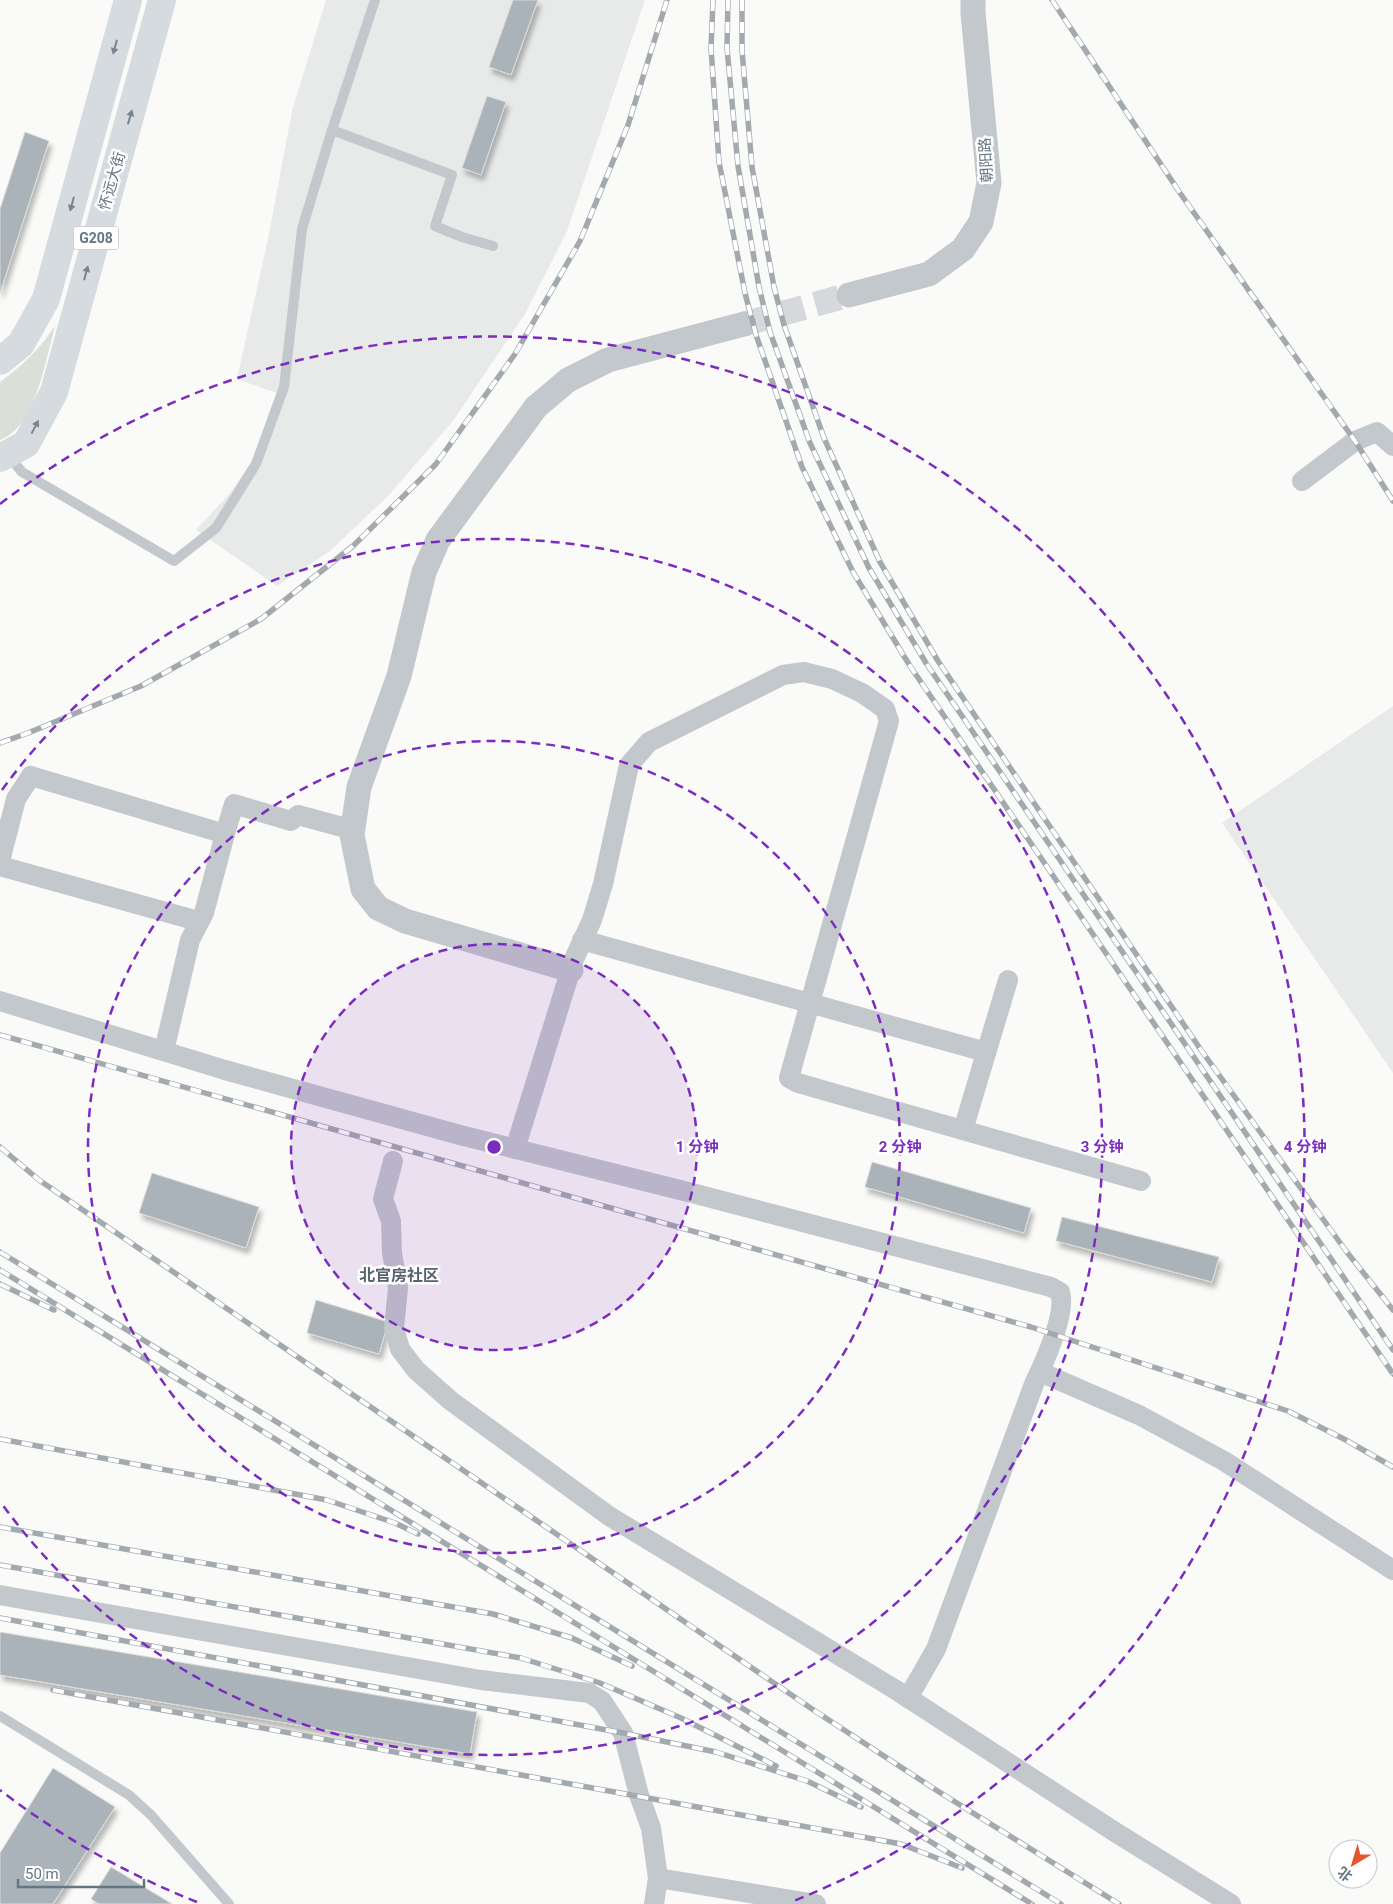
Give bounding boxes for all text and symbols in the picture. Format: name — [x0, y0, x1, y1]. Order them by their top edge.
one-way arrow — [110, 40, 118, 55]
one-way arrow — [126, 109, 134, 124]
street label: 朝阳路 — [976, 137, 996, 183]
street label: 怀远大街 — [95, 150, 129, 212]
one-way arrow — [67, 196, 75, 211]
road number: G208 — [74, 227, 118, 250]
one-way arrow — [83, 266, 91, 281]
one-way arrow — [31, 420, 39, 434]
centre of rings — [485, 1138, 503, 1156]
text: 1 分钟 — [676, 1138, 718, 1156]
text: 2 分钟 — [879, 1138, 921, 1156]
text: 3 分钟 — [1081, 1138, 1123, 1156]
text: 4 分钟 — [1284, 1138, 1326, 1156]
district label: 北官房社区 — [359, 1266, 439, 1285]
north arrow — [1328, 1839, 1378, 1889]
scale bar — [18, 1856, 144, 1888]
text: 北 — [1335, 1864, 1355, 1885]
text: 50 m — [25, 1865, 59, 1883]

